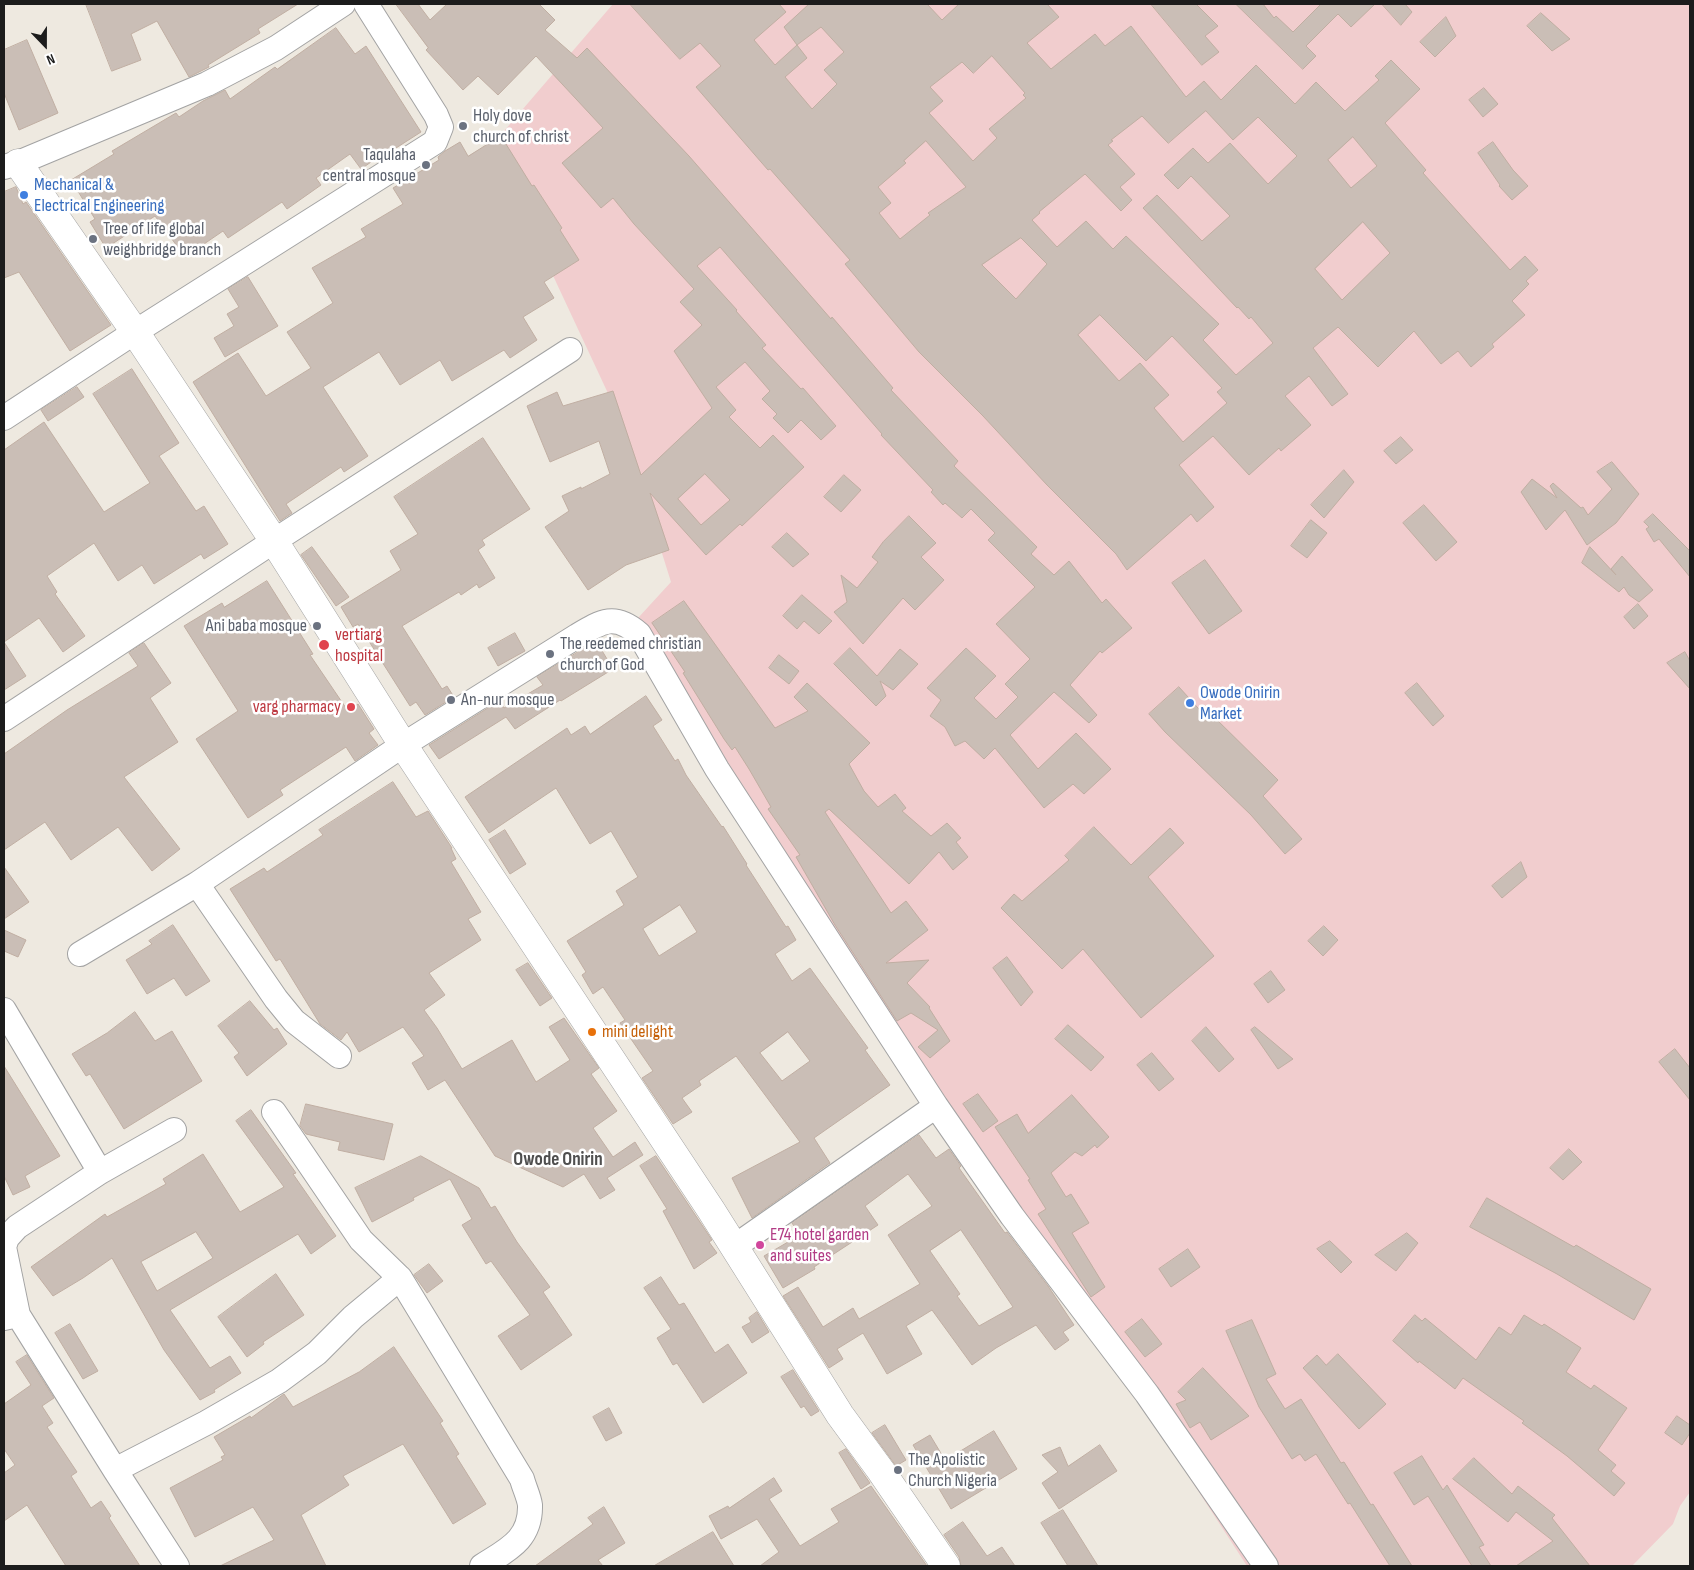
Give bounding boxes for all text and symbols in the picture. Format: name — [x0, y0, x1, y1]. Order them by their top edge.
north arrow — [20, 20, 70, 70]
text: N — [44, 50, 57, 69]
place label: Holy dove church of christ — [473, 105, 569, 148]
marker: Holy dove church of christ — [457, 120, 469, 132]
place label: Taqulaha central mosque — [323, 144, 416, 186]
marker: Taqulaha central mosque — [420, 159, 432, 171]
place label: Mechanical & Electrical Engineering — [34, 174, 164, 216]
marker: Mechanical & Electrical Engineering — [18, 189, 30, 201]
place label: Tree of life global weighbridge branch — [103, 218, 221, 260]
marker: Tree of life global weighbridge branch — [87, 233, 99, 245]
place label: Ani baba mosque — [206, 615, 307, 637]
marker: Ani baba mosque — [311, 620, 323, 632]
place label: vertiarg hospital — [335, 624, 383, 666]
place label: The reedemed christian church of God — [560, 633, 702, 676]
marker: vertiarg hospital — [317, 638, 331, 652]
marker: The reedemed christian church of God — [544, 648, 556, 660]
place label: Owode Onirin Market — [1200, 682, 1280, 724]
place label: An-nur mosque — [461, 689, 554, 711]
marker: An-nur mosque — [445, 694, 457, 706]
place label: varg pharmacy — [253, 696, 341, 718]
marker: Owode Onirin Market — [1184, 697, 1196, 709]
marker: varg pharmacy — [345, 701, 357, 713]
place label: mini delight — [602, 1021, 673, 1043]
marker: mini delight — [586, 1026, 598, 1038]
district label: Owode Onirin — [513, 1149, 603, 1171]
place label: E74 hotel garden and suites — [770, 1224, 869, 1266]
marker: E74 hotel garden and suites — [754, 1239, 766, 1251]
place label: The Apolistic Church Nigeria — [908, 1449, 997, 1492]
marker: The Apolistic Church Nigeria — [892, 1464, 904, 1476]

